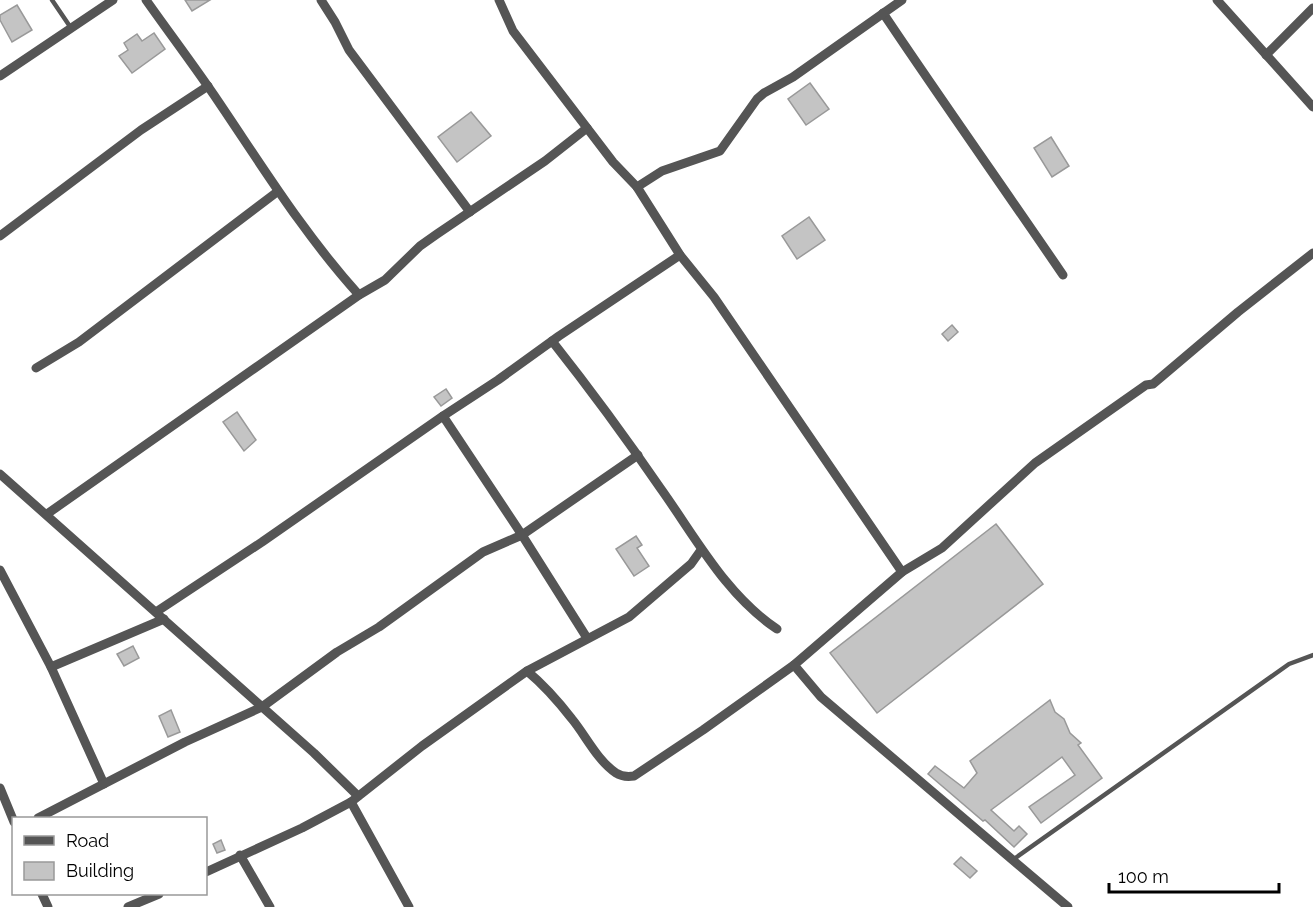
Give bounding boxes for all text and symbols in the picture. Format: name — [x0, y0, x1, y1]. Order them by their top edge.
legend — [12, 817, 207, 895]
text: Road — [66, 830, 109, 851]
scale bar — [1109, 856, 1278, 894]
text: Building — [66, 860, 134, 881]
text: 100 m — [1118, 866, 1169, 887]

